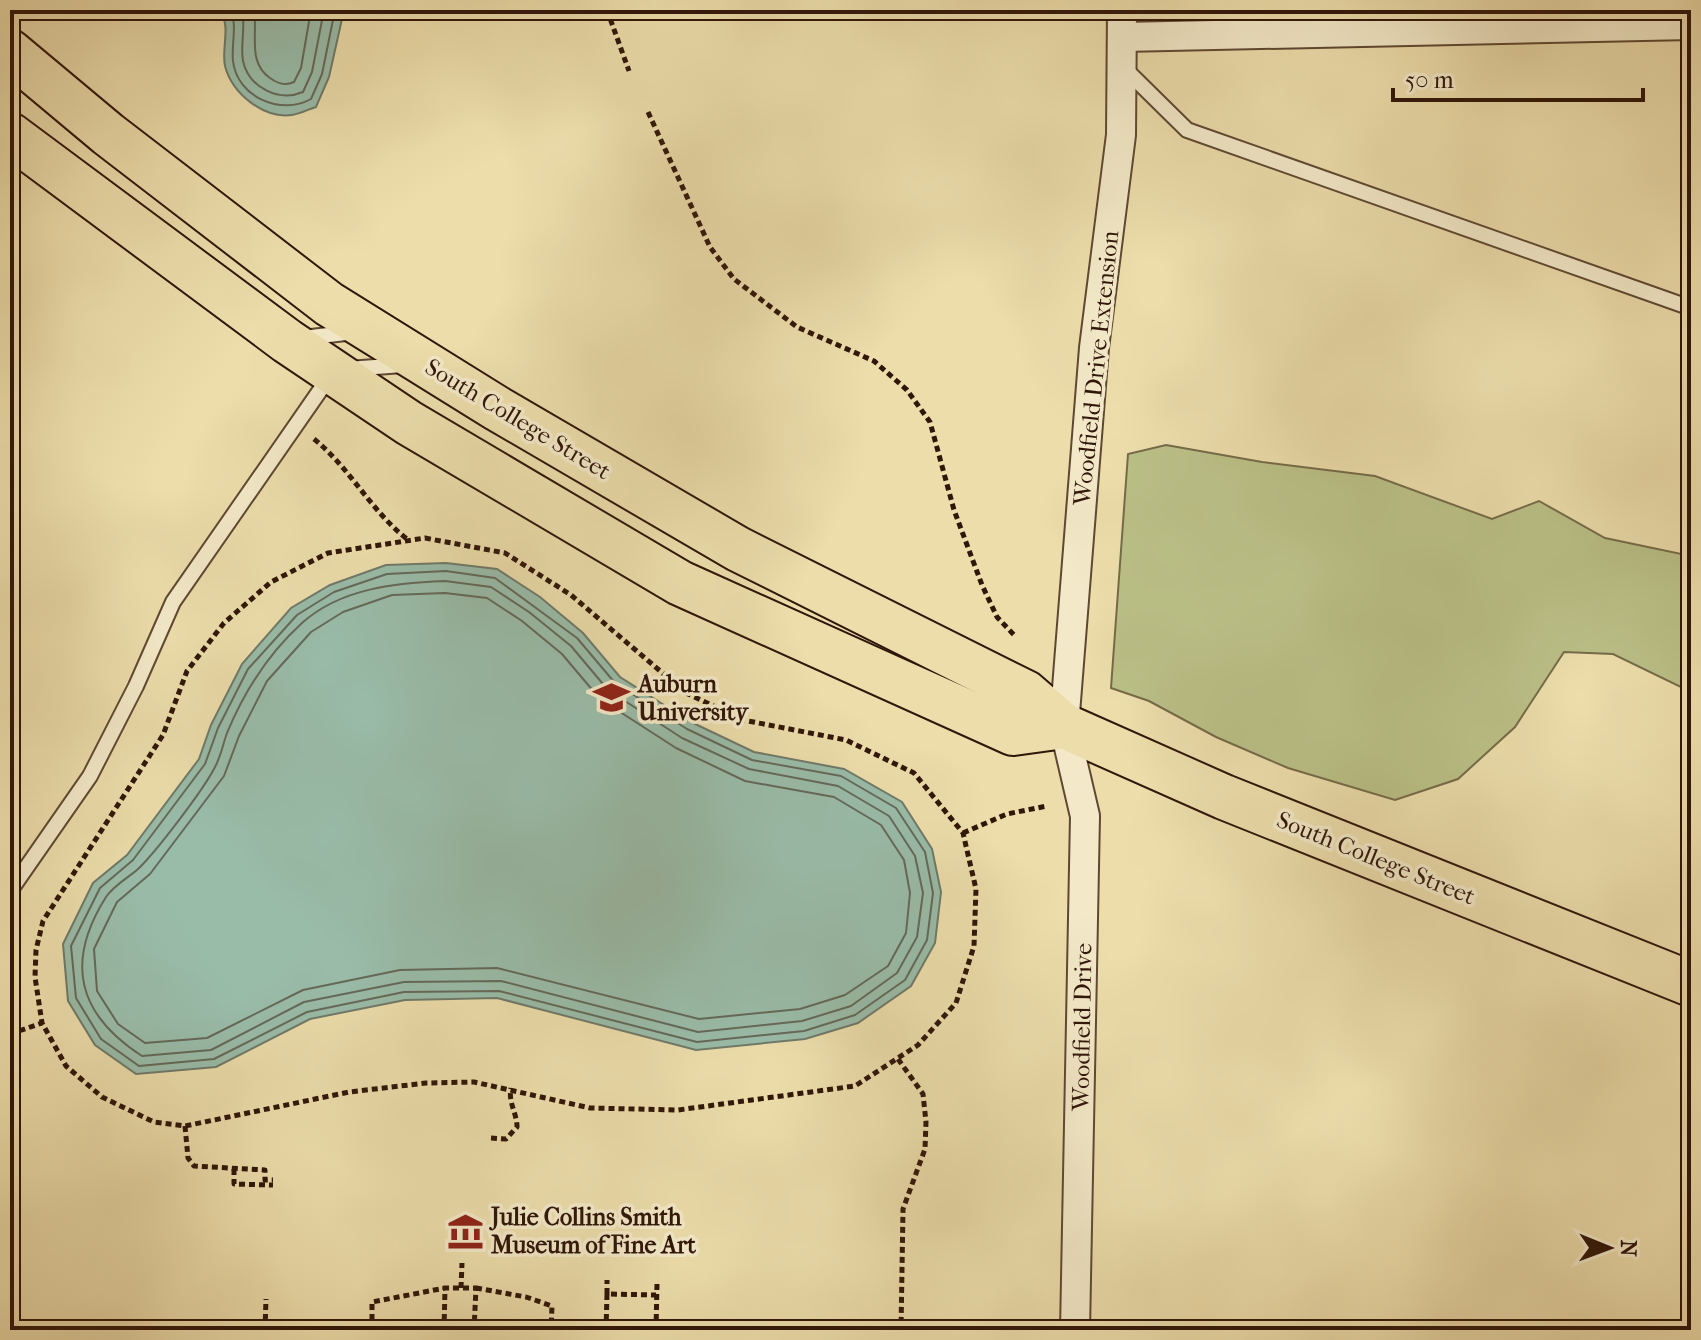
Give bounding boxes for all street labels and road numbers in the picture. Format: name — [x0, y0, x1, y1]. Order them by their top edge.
street label: Woodfield Drive Extension — [1068, 229, 1124, 508]
street label: South College Street — [420, 353, 616, 486]
street label: South College Street — [1273, 805, 1480, 911]
street label: Woodfield Drive — [1067, 943, 1097, 1112]

